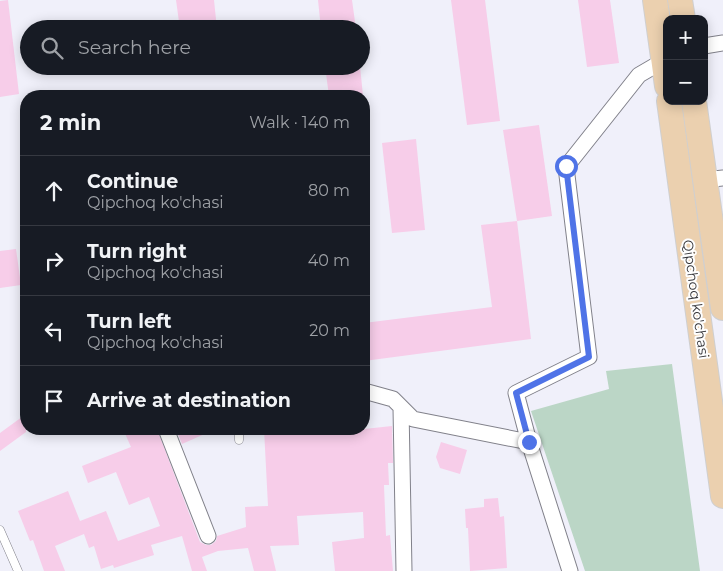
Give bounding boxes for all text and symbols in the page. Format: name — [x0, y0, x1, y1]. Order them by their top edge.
map controls — [663, 15, 708, 105]
button: + — [663, 15, 708, 60]
search box — [20, 20, 370, 75]
icon: search — [38, 34, 66, 62]
text: Search here — [78, 36, 191, 59]
button: − — [663, 60, 708, 105]
text: 2 min — [40, 110, 101, 135]
text: Walk · 140 m — [249, 113, 350, 132]
route start — [555, 155, 578, 178]
text: Continue — [87, 170, 178, 193]
icon: ahead — [40, 177, 68, 205]
text: 80 m — [308, 181, 350, 200]
text: Qipchoq ko'chasi — [87, 193, 224, 212]
street label: Qipchoq ko'chasi — [679, 239, 713, 359]
text: Turn right — [87, 240, 187, 263]
icon: right — [40, 247, 68, 275]
text: 40 m — [308, 251, 350, 270]
text: Qipchoq ko'chasi — [87, 263, 224, 282]
text: Turn left — [87, 310, 172, 333]
icon: left — [40, 317, 68, 345]
text: 20 m — [309, 321, 350, 340]
text: Qipchoq ko'chasi — [87, 333, 224, 352]
icon: arrive — [40, 387, 68, 415]
text: Arrive at destination — [87, 389, 291, 412]
route end — [518, 431, 541, 454]

